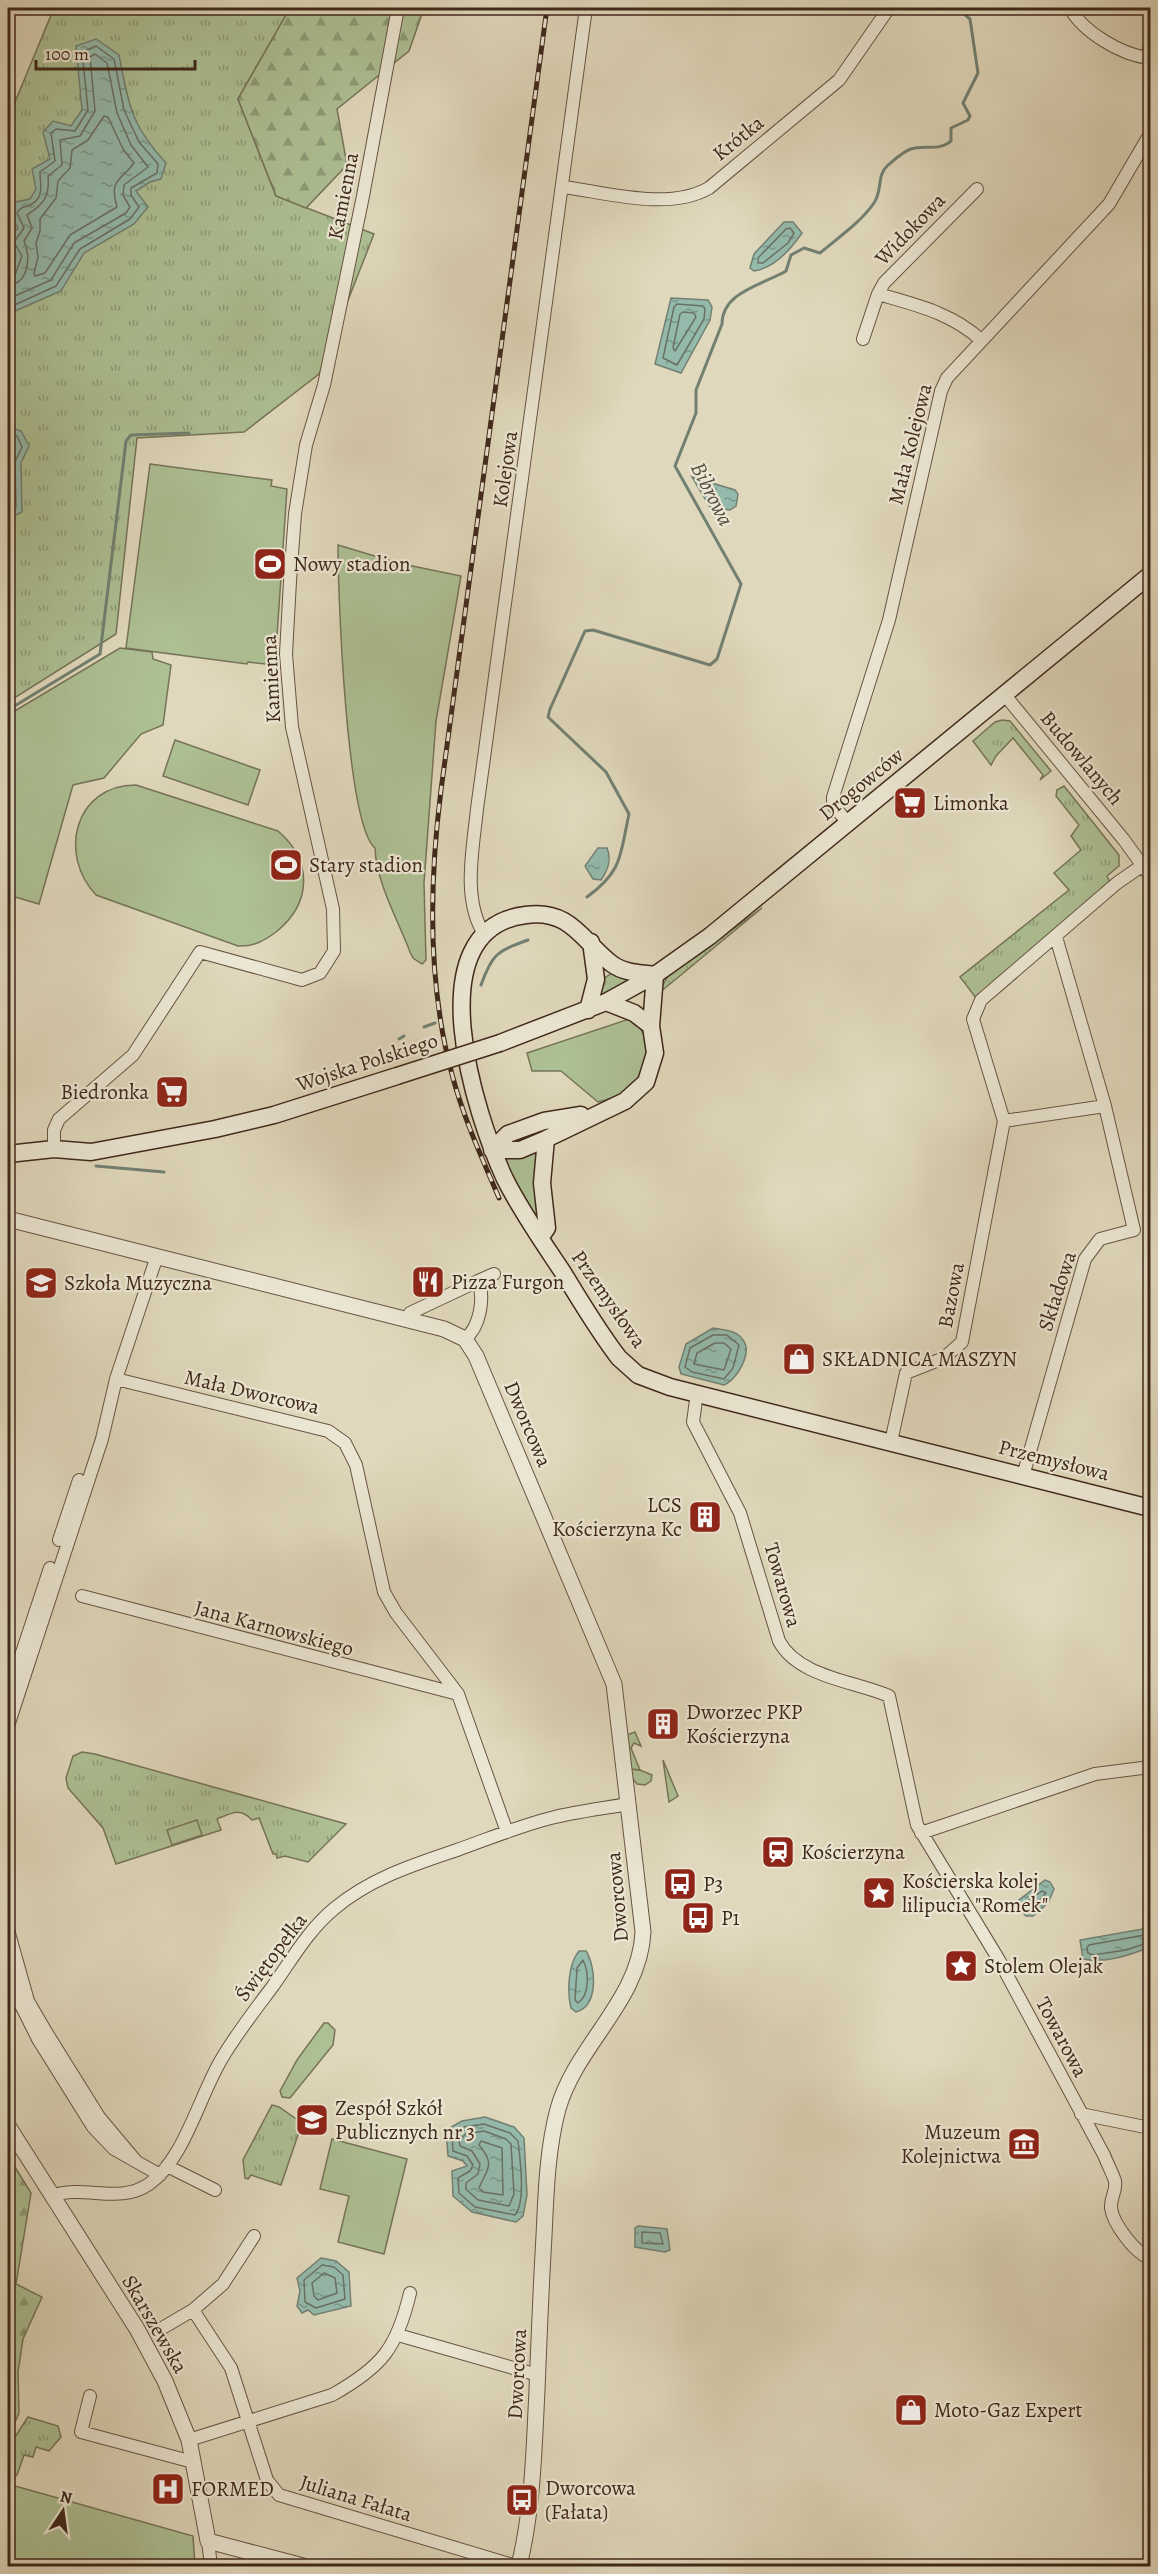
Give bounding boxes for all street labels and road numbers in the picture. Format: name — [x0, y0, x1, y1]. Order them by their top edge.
street label: Krótka — [707, 109, 770, 167]
street label: Kamienna — [321, 150, 365, 242]
street label: Widokowa — [868, 186, 952, 272]
street label: Mała Kolejowa — [881, 380, 939, 508]
street label: Kolejowa — [486, 429, 524, 509]
street label: Kamienna — [255, 634, 287, 724]
street label: Budowlanych — [1034, 705, 1130, 811]
street label: Drogowców — [813, 741, 909, 827]
street label: Wojska Polskiego — [292, 1026, 441, 1098]
street label: Przemysłowa — [565, 1245, 653, 1354]
street label: Składowa — [1031, 1247, 1083, 1335]
street label: Bazowa — [931, 1260, 971, 1330]
street label: Mała Dworcowa — [182, 1363, 322, 1421]
street label: Dworcowa — [497, 1377, 559, 1471]
street label: Przemysłowa — [996, 1433, 1113, 1487]
street label: Towarowa — [758, 1539, 808, 1631]
street label: Jana Karnowskiego — [191, 1593, 357, 1663]
street label: Dworcowa — [599, 1850, 635, 1943]
street label: Świętopełka — [228, 1907, 314, 2007]
street label: Towarowa — [1029, 1992, 1095, 2082]
street label: Skarszewska — [116, 2270, 195, 2379]
street label: Dworcowa — [501, 2328, 533, 2420]
street label: Juliana Fałata — [297, 2468, 416, 2528]

